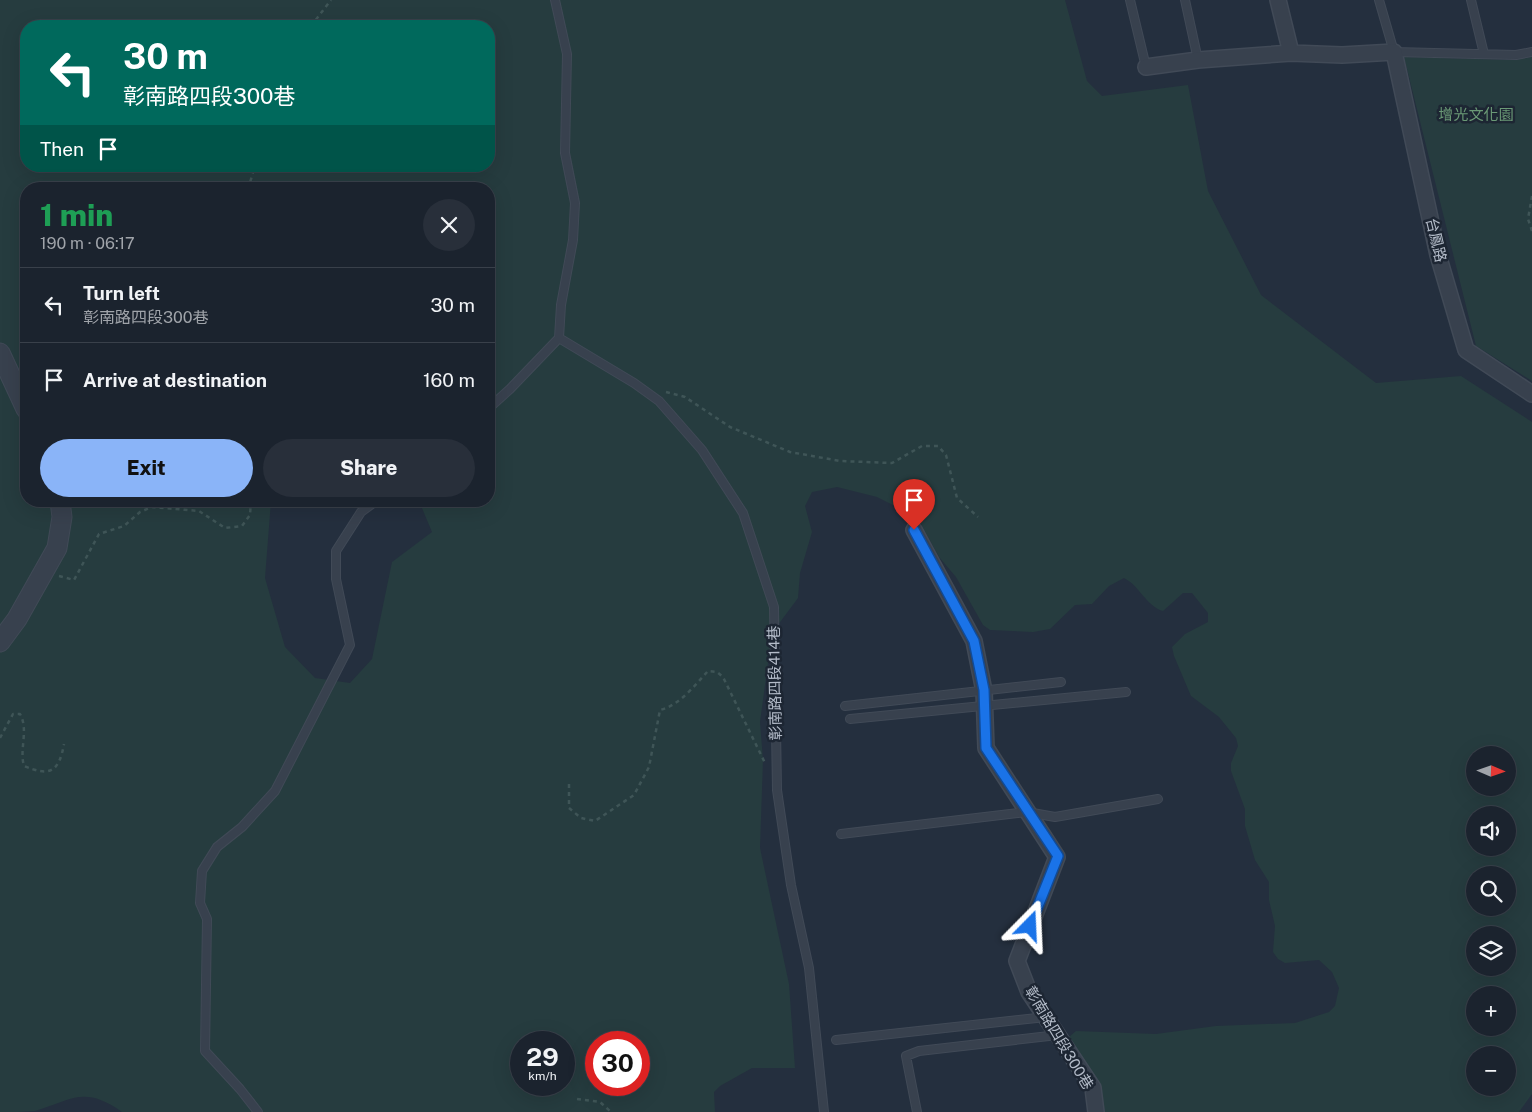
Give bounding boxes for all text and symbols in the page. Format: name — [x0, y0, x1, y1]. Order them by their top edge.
text: 30 m — [123, 36, 208, 77]
icon: left — [40, 40, 105, 105]
text: 彰南路四段300巷 — [123, 83, 296, 109]
park label: 增光文化園 — [1438, 106, 1514, 123]
icon: arrive — [94, 135, 122, 163]
text: Then — [40, 138, 84, 160]
text: 1 min — [40, 197, 113, 233]
button: close — [423, 199, 475, 251]
street label: 台鳳路 — [1423, 216, 1450, 264]
text: 190 m · 06:17 — [40, 234, 135, 253]
text: Turn left — [83, 282, 160, 304]
icon: left — [40, 291, 68, 319]
text: 30 m — [430, 294, 475, 316]
text: 彰南路四段300巷 — [83, 308, 208, 327]
icon: arrive — [40, 366, 68, 394]
text: Arrive at destination — [83, 369, 267, 391]
text: 160 m — [423, 369, 475, 391]
button: Exit — [40, 439, 253, 497]
button: Share — [263, 439, 475, 497]
pin — [893, 479, 935, 530]
icon: arrive — [900, 486, 928, 514]
street label: 彰南路四段414巷 — [765, 625, 784, 741]
north arrow — [1466, 746, 1516, 796]
map controls — [1466, 746, 1516, 1096]
button: sound — [1466, 806, 1516, 856]
button: search — [1466, 866, 1516, 916]
position arrow — [1003, 899, 1055, 951]
button: layers — [1466, 926, 1516, 976]
street label: 彰南路四段300巷 — [1022, 983, 1097, 1093]
button: + — [1466, 986, 1516, 1036]
speed limit sign: 30 — [585, 1031, 650, 1096]
text: 29 — [526, 1042, 559, 1072]
button: − — [1466, 1046, 1516, 1096]
text: km/h — [528, 1069, 557, 1083]

